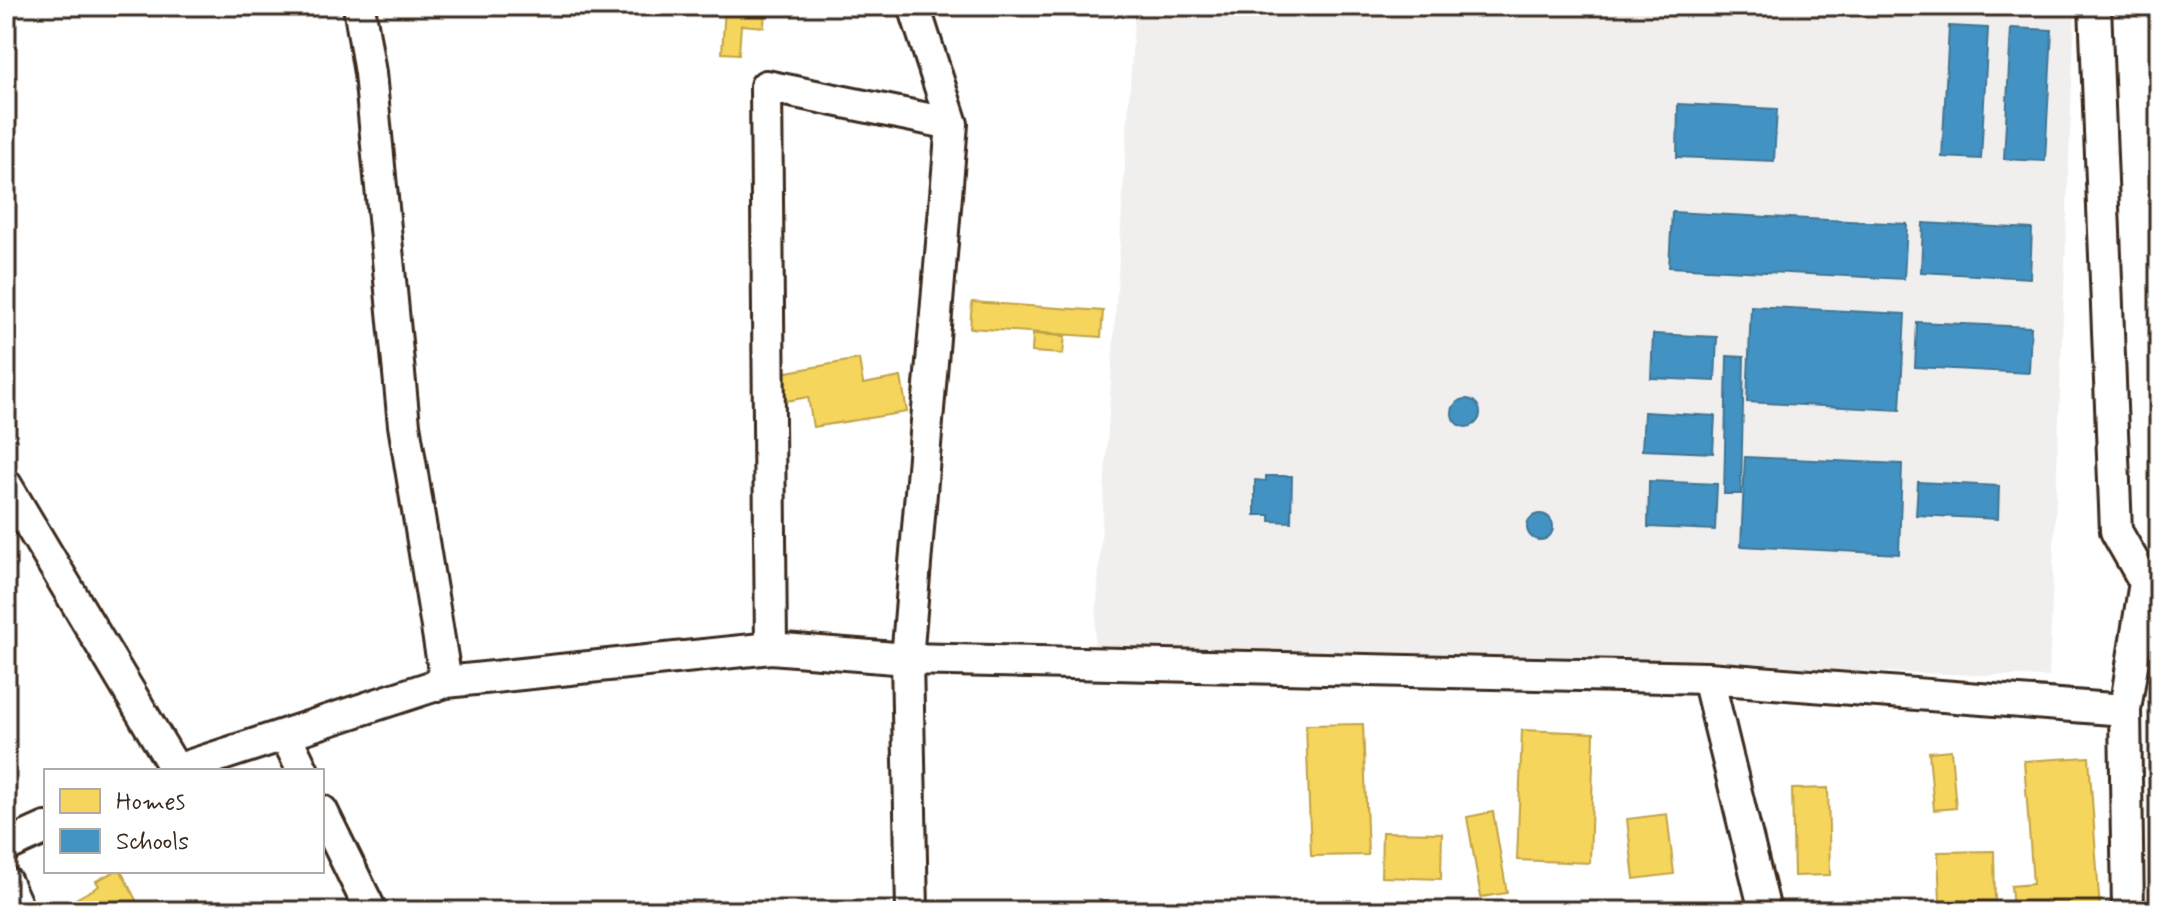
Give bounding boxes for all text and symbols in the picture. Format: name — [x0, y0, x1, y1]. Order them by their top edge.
legend — [44, 769, 324, 873]
text: Homes — [116, 787, 185, 818]
text: Schools — [116, 827, 189, 858]

